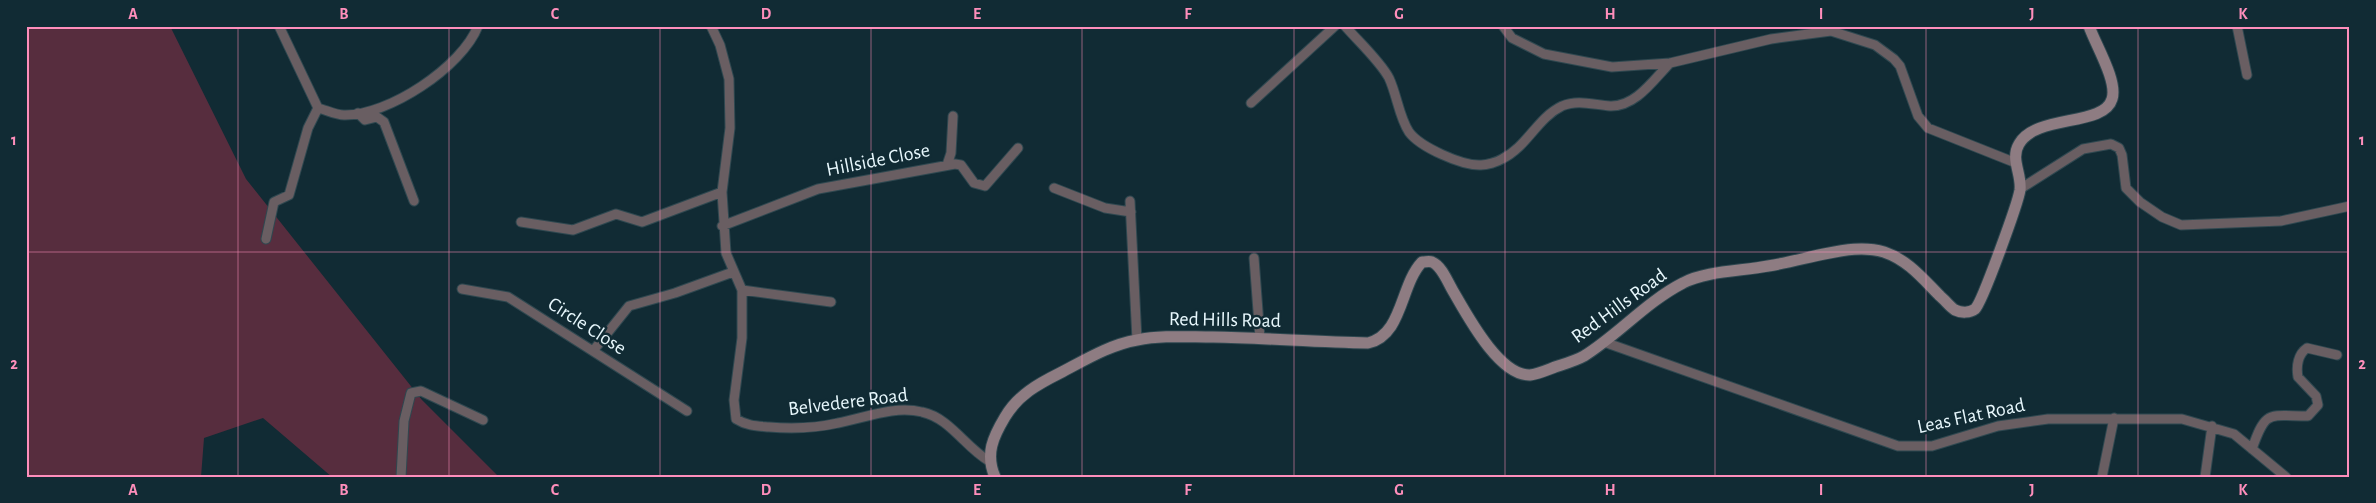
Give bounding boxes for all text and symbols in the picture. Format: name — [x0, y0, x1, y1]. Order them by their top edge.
text: A — [128, 6, 138, 22]
text: B — [339, 6, 349, 22]
text: C — [551, 6, 560, 22]
text: D — [761, 6, 772, 22]
text: E — [973, 6, 981, 22]
text: F — [1184, 6, 1192, 22]
text: G — [1394, 6, 1404, 22]
text: H — [1604, 6, 1616, 22]
text: I — [1819, 6, 1823, 22]
text: J — [2029, 6, 2035, 22]
text: K — [2238, 6, 2248, 22]
text: 1 — [11, 132, 17, 148]
text: 1 — [2359, 132, 2365, 148]
street label: Hillside Close — [824, 140, 932, 180]
street label: Red Hills Road — [1568, 265, 1670, 347]
street label: Circle Close — [544, 293, 630, 359]
street label: Red Hills Road — [1169, 309, 1281, 331]
text: 2 — [10, 356, 18, 372]
text: 2 — [2358, 356, 2366, 372]
street label: Belvedere Road — [787, 385, 909, 419]
street label: Leas Flat Road — [1915, 395, 2027, 437]
text: A — [128, 482, 138, 498]
text: B — [339, 482, 349, 498]
text: C — [551, 482, 560, 498]
text: D — [761, 482, 772, 498]
text: E — [973, 482, 981, 498]
text: F — [1184, 482, 1192, 498]
text: G — [1394, 482, 1404, 498]
text: H — [1604, 482, 1616, 498]
text: I — [1819, 482, 1823, 498]
text: J — [2029, 482, 2035, 498]
text: K — [2238, 482, 2248, 498]

